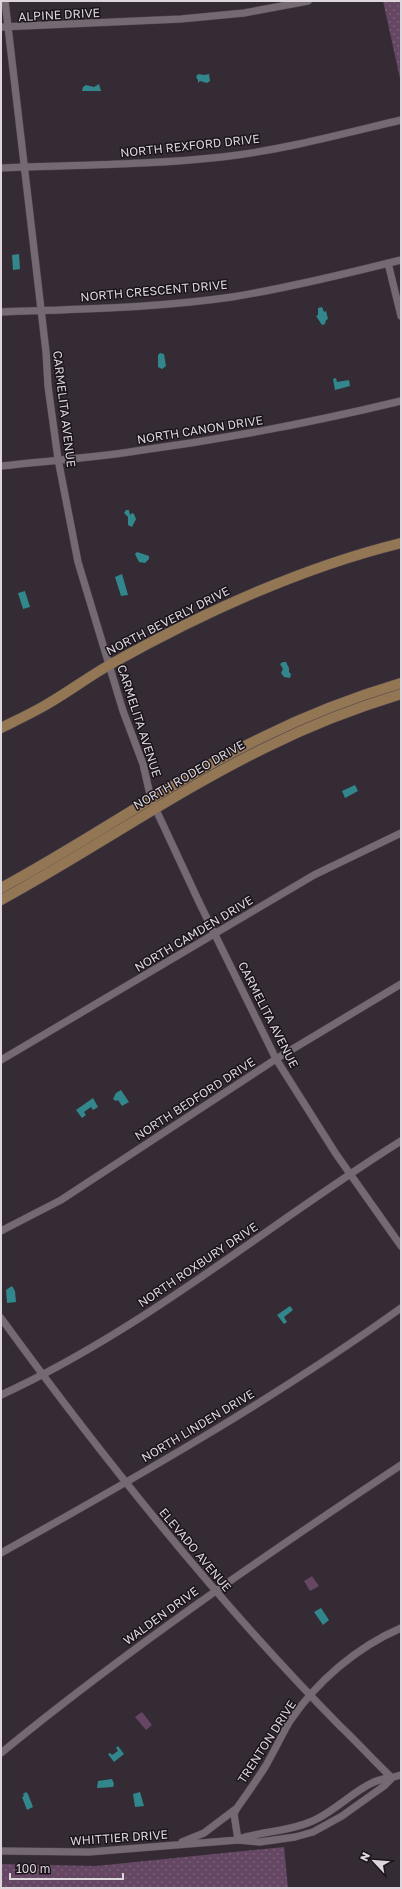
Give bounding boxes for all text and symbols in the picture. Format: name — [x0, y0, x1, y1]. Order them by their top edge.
street label: ALPINE DRIVE — [18, 5, 100, 24]
street label: NORTH REXFORD DRIVE — [119, 131, 260, 160]
street label: NORTH CRESCENT DRIVE — [80, 277, 228, 304]
street label: CARMELITA AVENUE — [50, 350, 79, 468]
street label: NORTH CANON DRIVE — [136, 412, 264, 447]
street label: NORTH BEVERLY DRIVE — [104, 583, 232, 658]
street label: CARMELITA AVENUE — [114, 663, 165, 779]
street label: NORTH RODEO DRIVE — [130, 737, 247, 813]
street label: NORTH CAMDEN DRIVE — [132, 892, 256, 975]
street label: CARMELITA AVENUE — [235, 959, 302, 1070]
street label: NORTH BEDFORD DRIVE — [132, 1054, 258, 1143]
street label: NORTH ROXBURY DRIVE — [135, 1219, 260, 1310]
street label: NORTH LINDEN DRIVE — [139, 1386, 257, 1465]
street label: ELEVADO AVENUE — [156, 1505, 235, 1594]
street label: WALDEN DRIVE — [120, 1583, 201, 1648]
street label: TRENTON DRIVE — [234, 1697, 299, 1786]
street label: WHITTIER DRIVE — [70, 1827, 168, 1848]
north arrow — [354, 1841, 394, 1881]
text: N — [357, 1850, 372, 1863]
scale bar — [10, 1855, 123, 1881]
text: 100 m — [16, 1861, 50, 1876]

